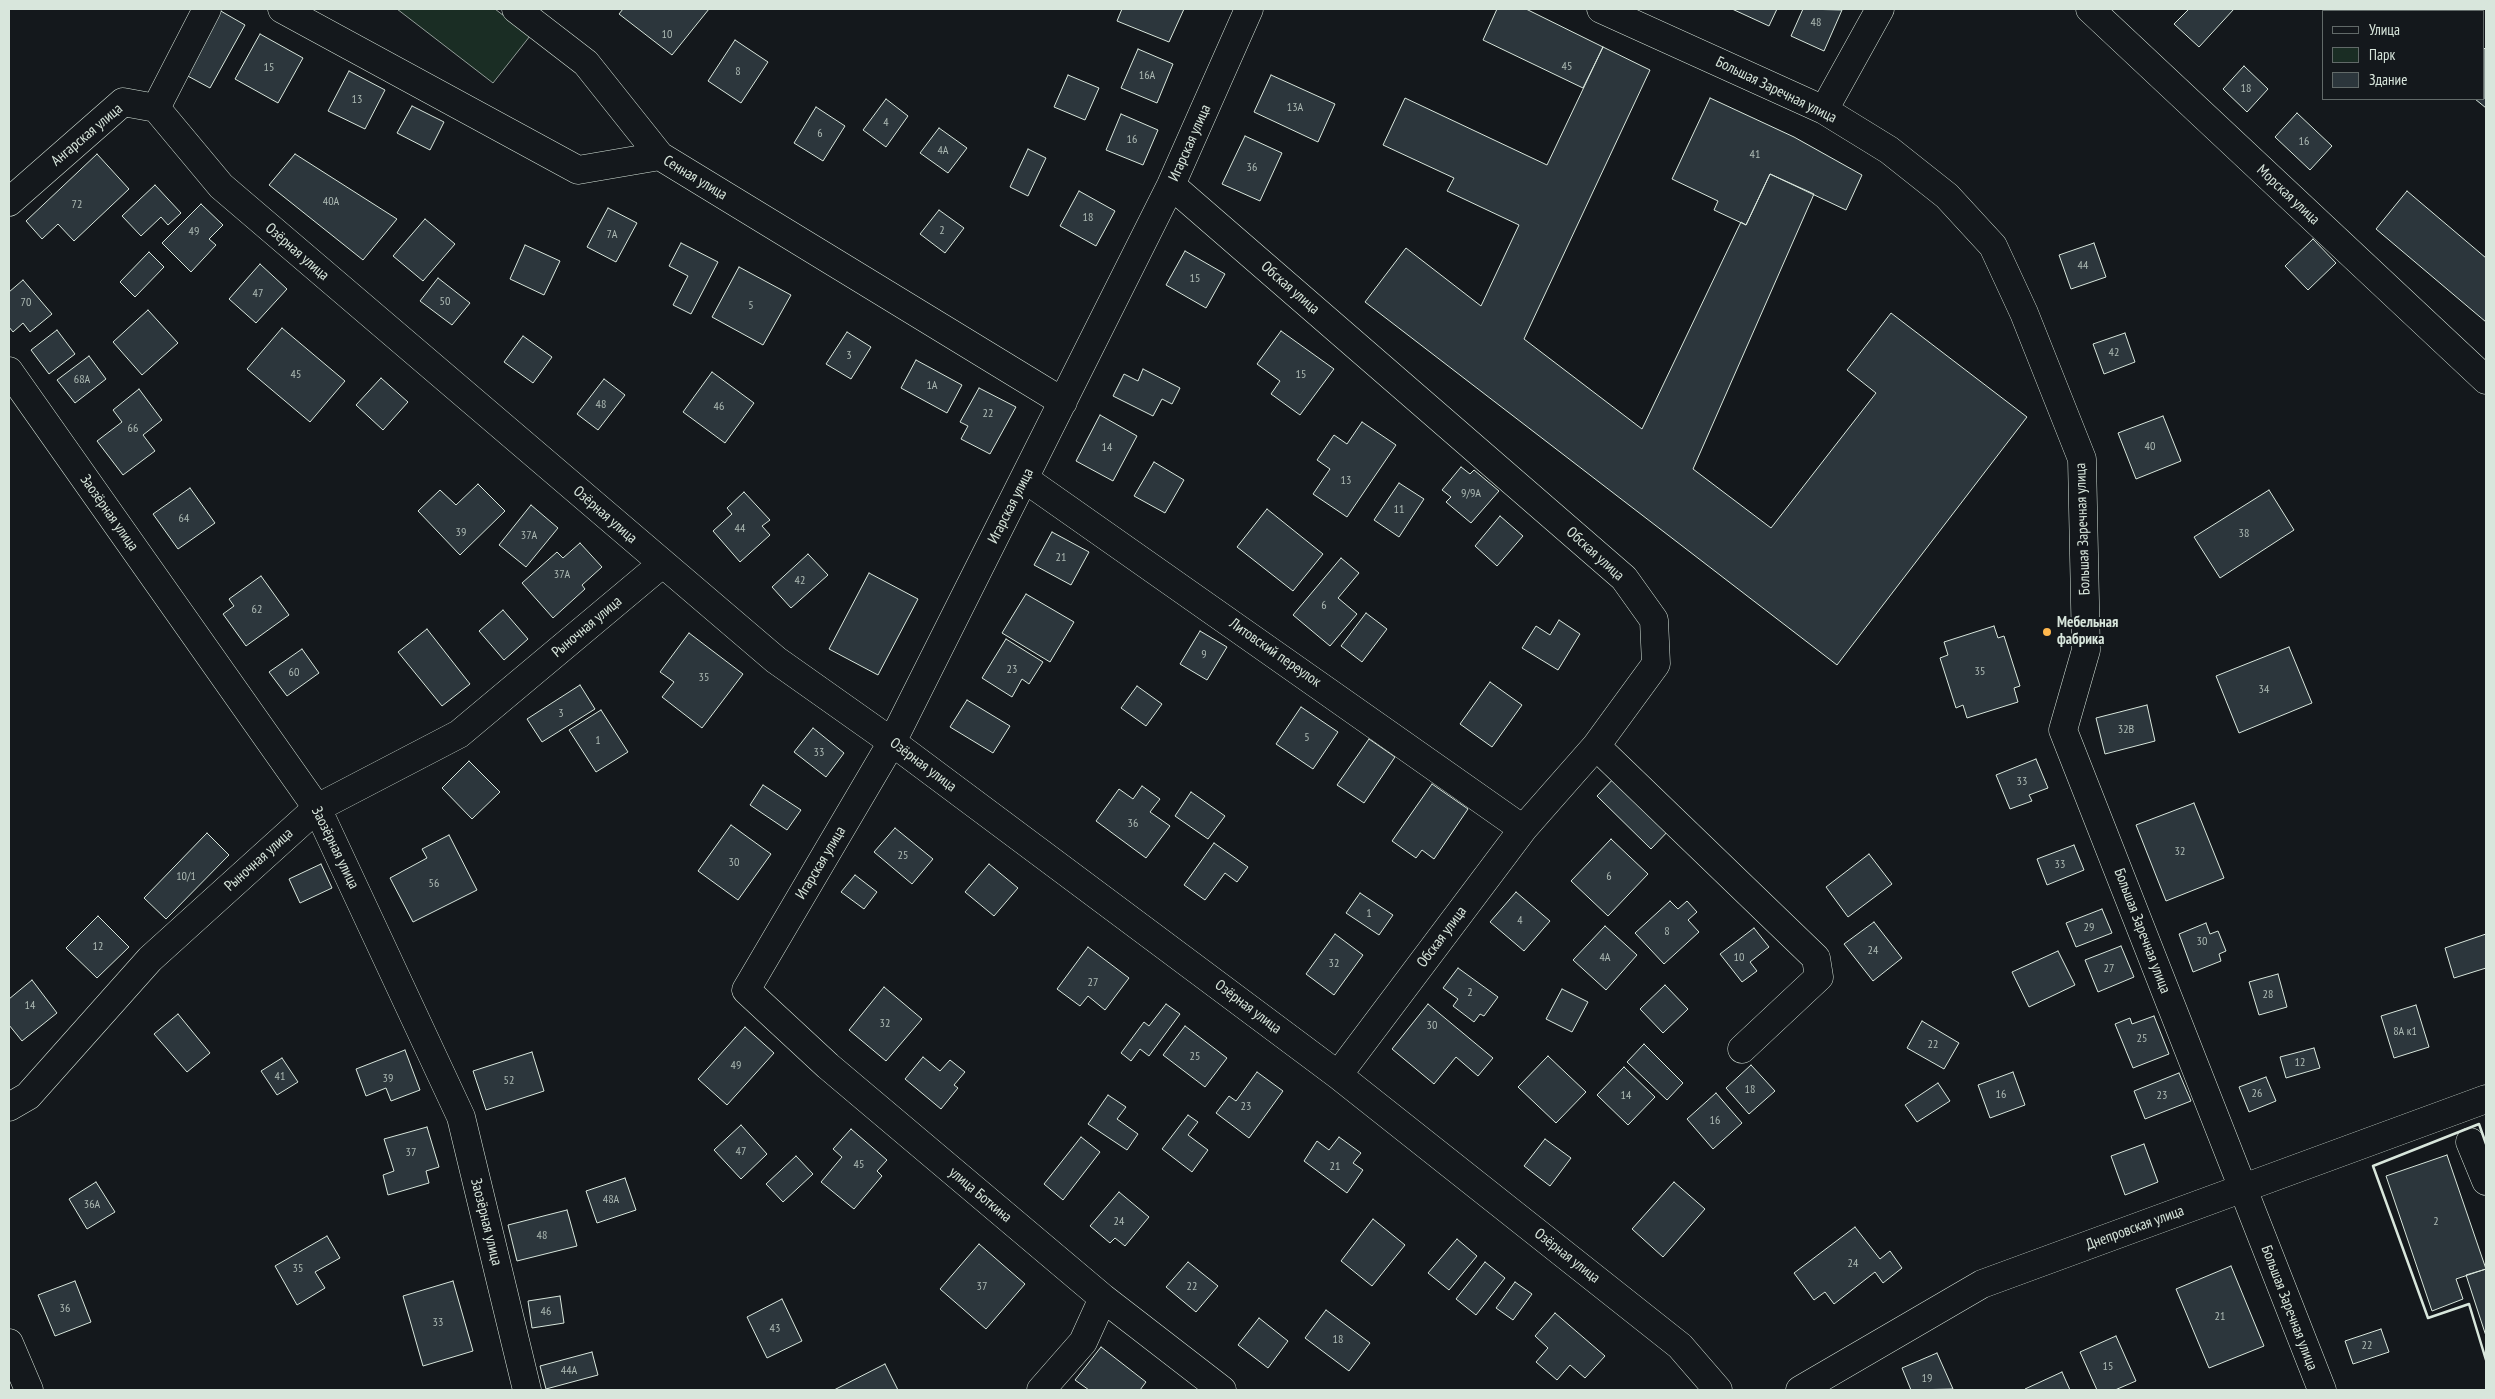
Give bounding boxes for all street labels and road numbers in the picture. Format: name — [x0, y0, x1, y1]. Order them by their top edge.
street label: Большая Заречная улица — [1713, 53, 1839, 127]
street label: Ангарская улица — [48, 100, 126, 170]
street label: Игарская улица — [1165, 102, 1215, 184]
street label: Сенная улица — [660, 152, 730, 204]
street label: Морская улица — [2253, 161, 2323, 229]
street label: Озёрная улица — [261, 219, 333, 285]
street label: Обская улица — [1257, 258, 1323, 318]
street label: Большая Заречная улица — [2072, 463, 2094, 595]
street label: Игарская улица — [984, 465, 1038, 547]
street label: Заозёрная улица — [76, 471, 142, 555]
street label: Озёрная улица — [569, 482, 641, 548]
street label: Обская улица — [1562, 523, 1628, 585]
street label: Рыночная улица — [548, 593, 626, 661]
street label: Литовский переулок — [1226, 615, 1324, 691]
street label: Озёрная улица — [886, 734, 960, 796]
street label: Заозёрная улица — [307, 804, 363, 892]
street label: Игарская улица — [792, 823, 850, 903]
street label: Рыночная улица — [221, 825, 297, 895]
street label: Большая Заречная улица — [2110, 866, 2174, 996]
street label: Обская улица — [1413, 903, 1471, 971]
street label: Озёрная улица — [1211, 976, 1285, 1038]
street label: улица Боткина — [945, 1163, 1015, 1227]
street label: Заозёрная улица — [466, 1177, 506, 1267]
street label: Днепровская улица — [2083, 1202, 2187, 1254]
street label: Озёрная улица — [1531, 1225, 1603, 1287]
street label: Большая Заречная улица — [2257, 1243, 2321, 1373]

